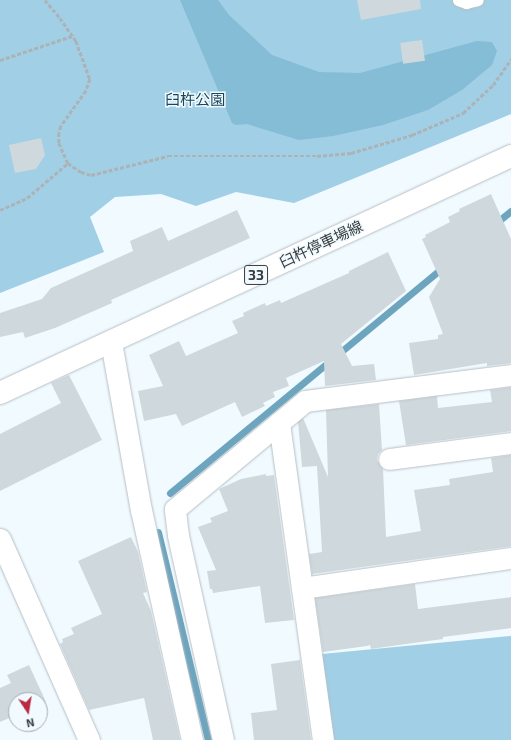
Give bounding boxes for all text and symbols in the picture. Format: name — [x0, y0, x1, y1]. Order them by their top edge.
park label: 臼杵公園 — [165, 91, 225, 109]
street label: 臼杵停車場線 — [276, 217, 366, 271]
road number: 33 — [244, 263, 268, 287]
north arrow — [8, 692, 48, 732]
text: N — [25, 716, 36, 730]

